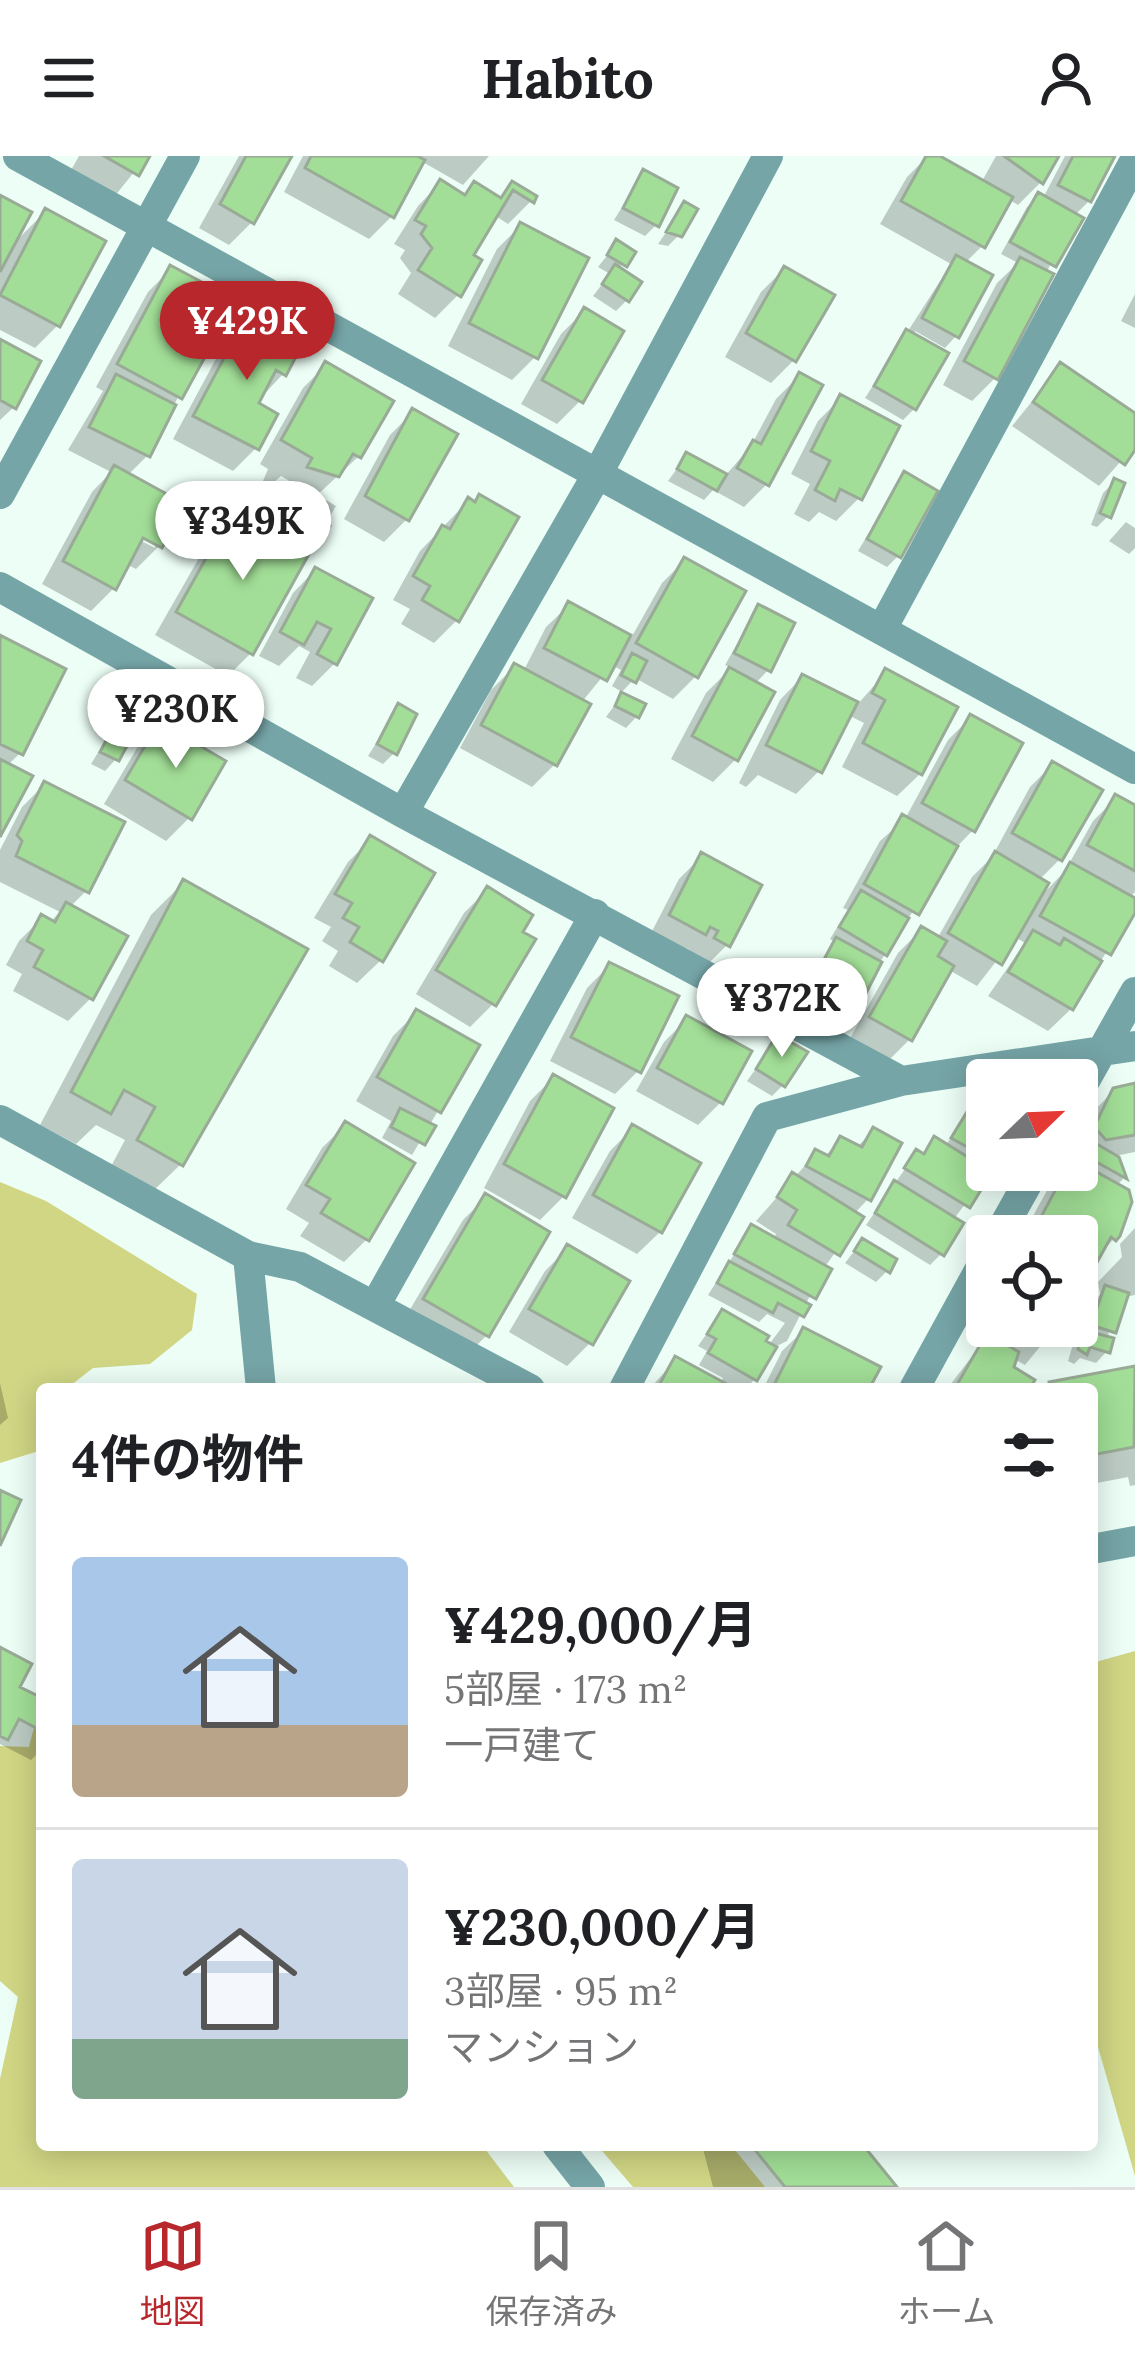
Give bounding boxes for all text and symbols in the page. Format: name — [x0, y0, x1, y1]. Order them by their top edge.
text: Habito — [481, 44, 654, 113]
icon: menu — [36, 45, 102, 111]
icon: person — [1033, 45, 1099, 111]
pin: ¥429K — [163, 281, 331, 383]
text: ¥429K — [187, 295, 307, 345]
pin: ¥349K — [159, 481, 327, 583]
text: ¥349K — [182, 495, 304, 545]
pin: ¥230K — [92, 669, 260, 771]
text: ¥230K — [114, 683, 238, 733]
pin: ¥372K — [698, 958, 866, 1060]
text: ¥372K — [724, 972, 840, 1022]
north arrow — [966, 1059, 1098, 1191]
map controls — [966, 1059, 1098, 1347]
button: locate — [966, 1215, 1098, 1347]
icon: filters — [996, 1422, 1062, 1488]
text: 4件の物件 — [72, 1426, 304, 1491]
text: ¥429,000/月 — [444, 1592, 757, 1657]
icon: home — [168, 1605, 312, 1749]
text: 5部屋 · 173 m² — [444, 1664, 688, 1714]
text: 一戸建て — [444, 1720, 600, 1770]
text: ¥230,000/月 — [444, 1894, 761, 1959]
icon: home — [168, 1907, 312, 2051]
text: 3部屋 · 95 m² — [444, 1966, 678, 2016]
text: マンション — [444, 2022, 639, 2072]
tab: 地図 — [140, 2213, 206, 2333]
tab: 保存済み — [485, 2213, 617, 2333]
tab: ホーム — [897, 2213, 995, 2333]

